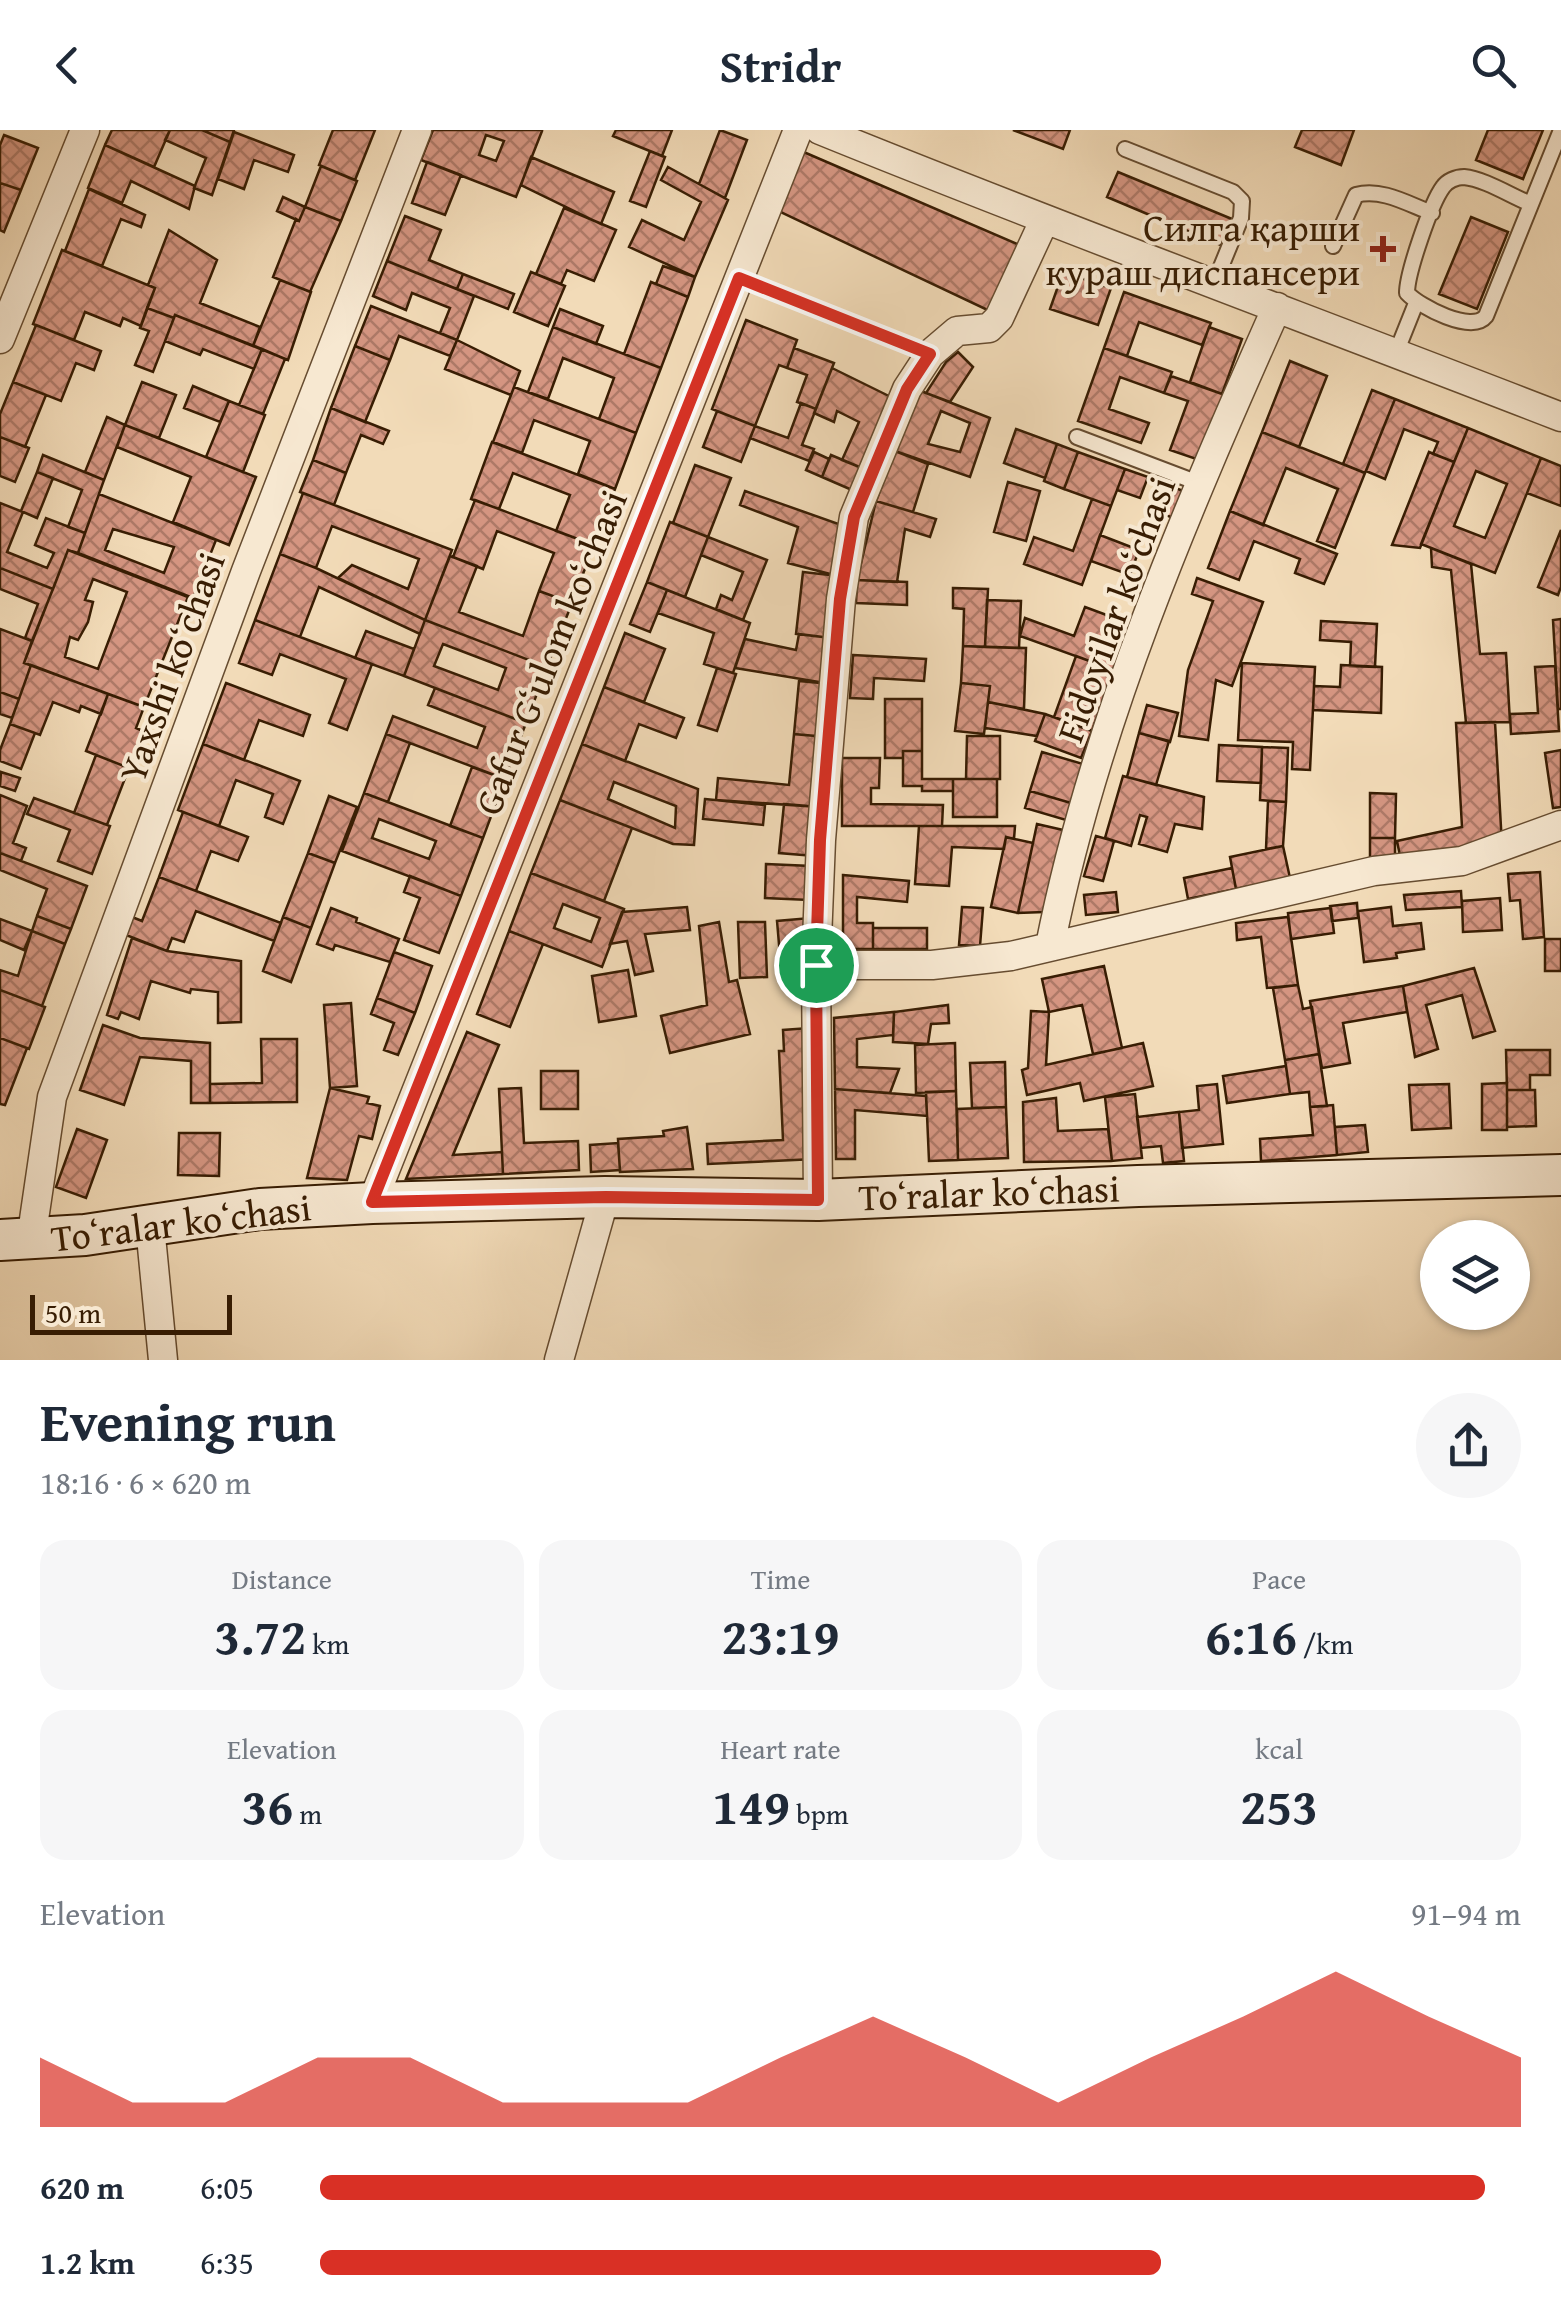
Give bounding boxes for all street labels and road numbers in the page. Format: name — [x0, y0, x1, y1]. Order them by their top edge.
street label: Fidoyilar koʻchasi — [1041, 468, 1189, 750]
street label: Gafur Gʻulom koʻchasi — [459, 481, 641, 823]
street label: Yaxshi koʻchasi — [103, 544, 239, 790]
street label: Toʻralar koʻchasi — [857, 1159, 1121, 1225]
street label: Toʻralar koʻchasi — [48, 1178, 314, 1266]

